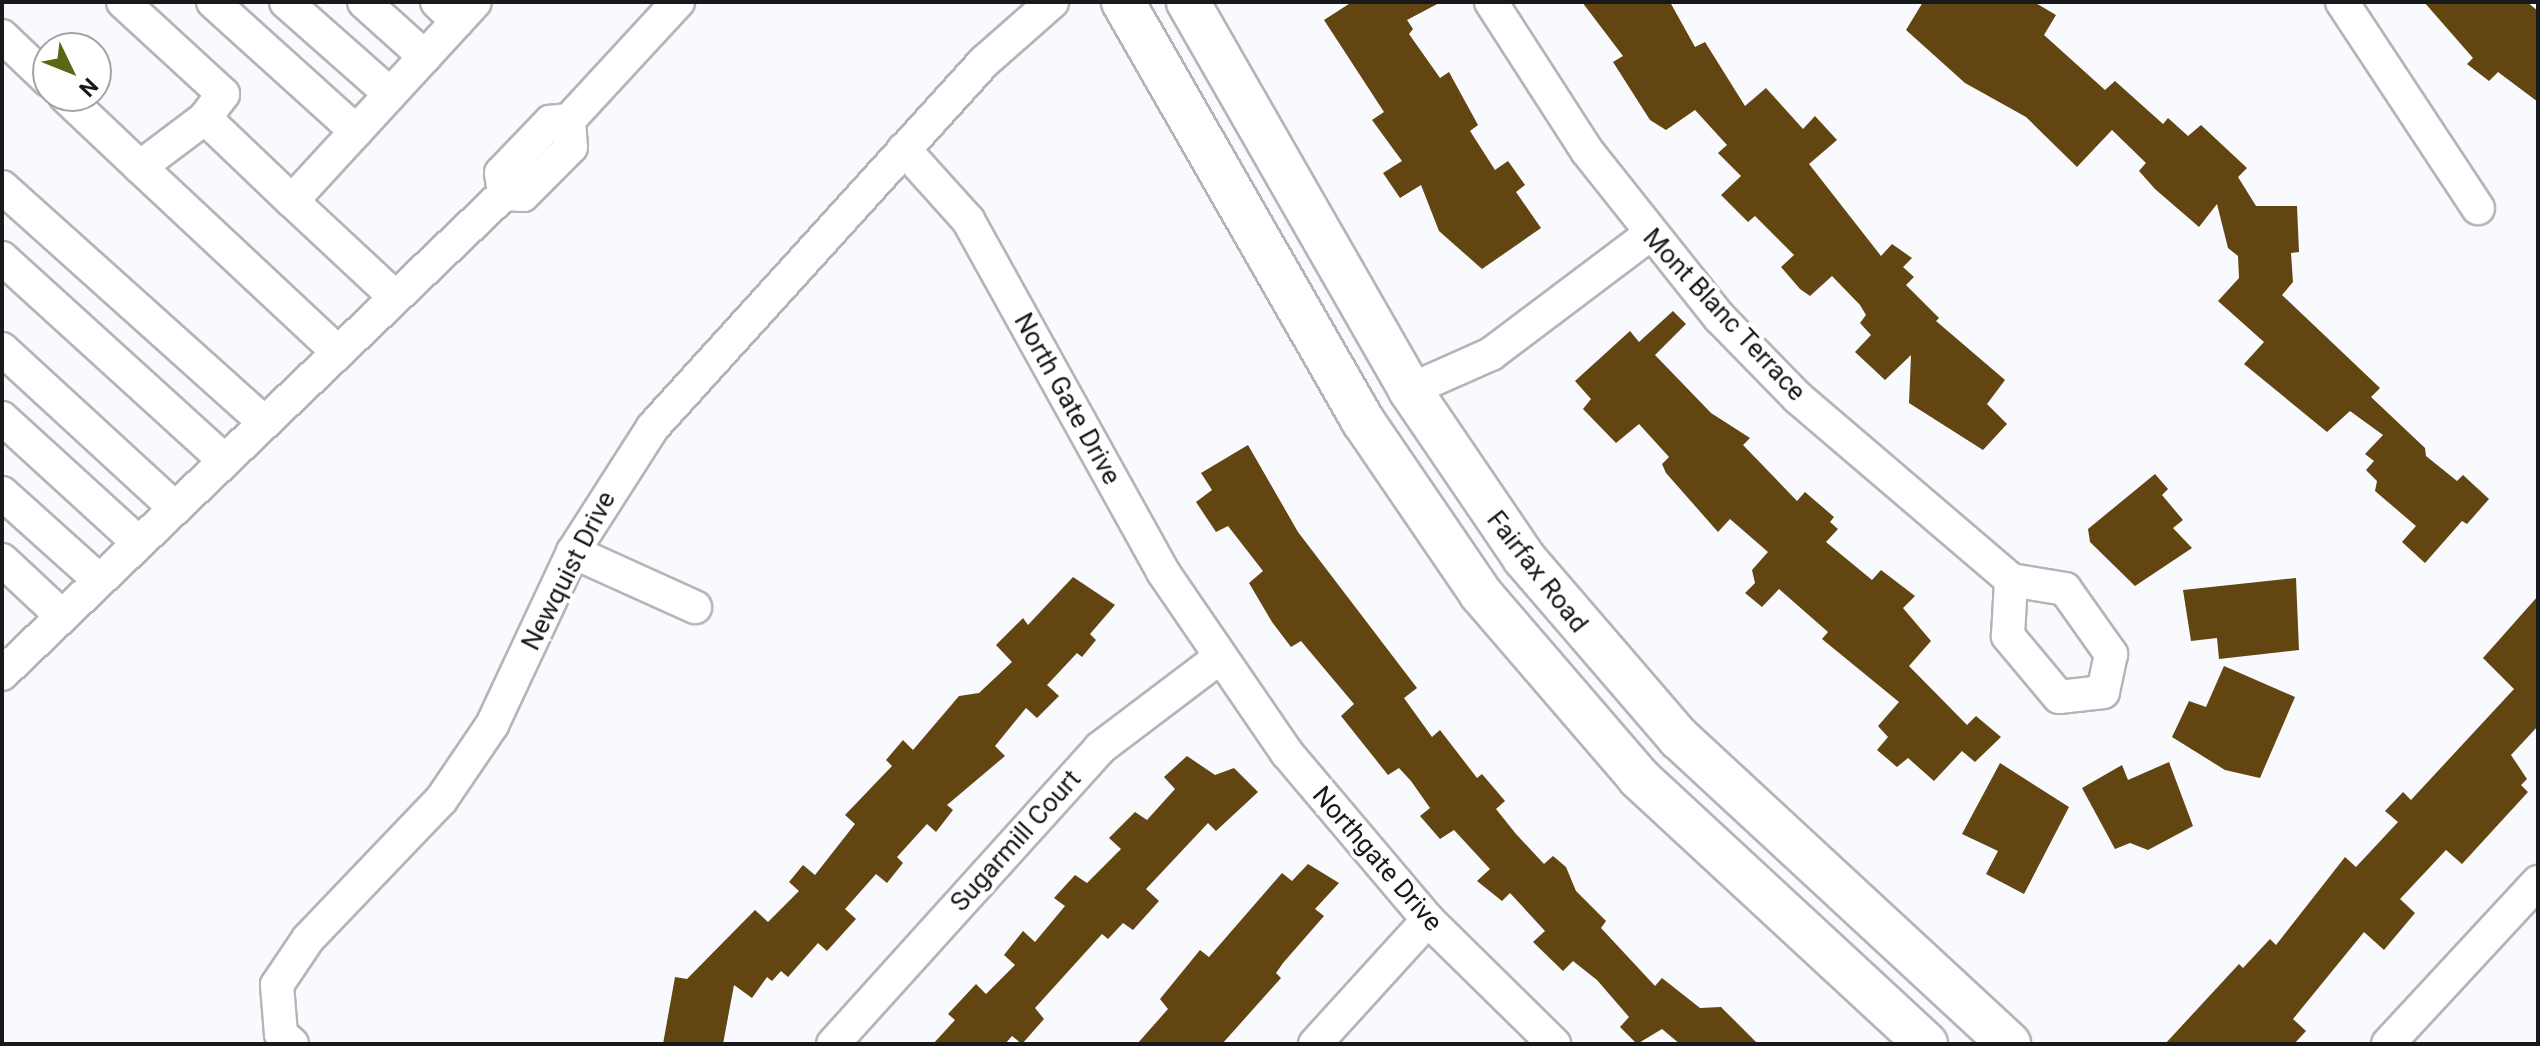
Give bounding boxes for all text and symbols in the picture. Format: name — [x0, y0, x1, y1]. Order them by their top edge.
north arrow — [32, 32, 112, 112]
text: N — [74, 73, 103, 102]
street label: Mont Blanc Terrace — [1636, 222, 1812, 408]
street label: North Gate Drive — [1007, 308, 1127, 490]
street label: Newquist Drive — [516, 486, 622, 656]
street label: Fairfax Road — [1480, 505, 1594, 639]
street label: Sugarmill Court — [944, 764, 1088, 918]
street label: Northgate Drive — [1306, 780, 1448, 938]

